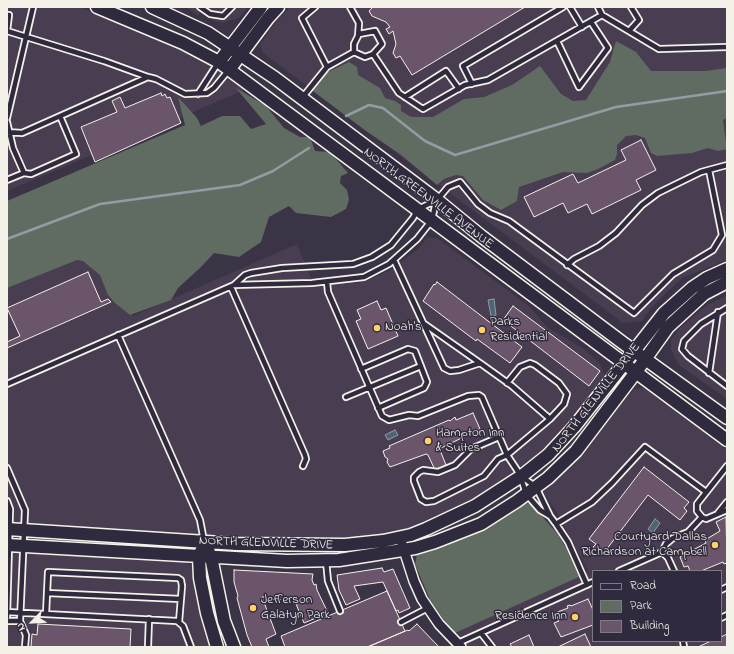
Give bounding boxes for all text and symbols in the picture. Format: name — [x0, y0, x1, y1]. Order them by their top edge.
street label: NORTH GREENVILLE AVENUE — [360, 145, 496, 253]
place label: Parks Residential — [490, 315, 547, 346]
place label: Noah's — [385, 320, 422, 336]
marker: Noah's — [372, 323, 382, 333]
marker: Parks Residential — [477, 325, 487, 335]
street label: NORTH GLENVILLE DRIVE — [549, 340, 645, 456]
place label: Hampton Inn & Suites — [436, 426, 504, 457]
marker: Hampton Inn & Suites — [423, 436, 433, 446]
place label: Courtyard Dallas Richardson at Campbell — [582, 530, 707, 561]
street label: NORTH GLENVILLE DRIVE — [199, 534, 333, 554]
marker: Courtyard Dallas Richardson at Campbell — [710, 540, 720, 550]
legend — [592, 570, 722, 642]
text: Road — [630, 577, 656, 595]
place label: Jefferson Galatyn Park — [261, 593, 330, 624]
text: Park — [630, 597, 652, 615]
north arrow — [12, 602, 52, 642]
marker: Jefferson Galatyn Park — [248, 603, 258, 613]
place label: Residence Inn — [495, 609, 567, 625]
marker: Residence Inn — [570, 612, 580, 622]
text: Building — [630, 617, 669, 635]
text: N — [12, 620, 30, 634]

